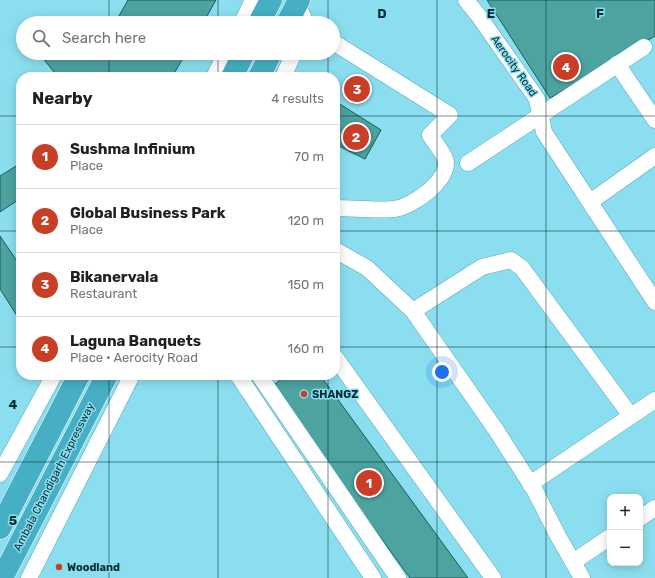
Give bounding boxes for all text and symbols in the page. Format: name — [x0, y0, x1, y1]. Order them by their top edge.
text: D — [377, 6, 387, 21]
text: E — [487, 6, 495, 21]
text: F — [596, 6, 604, 21]
search box — [16, 16, 340, 60]
icon: search — [30, 27, 52, 49]
text: Search here — [62, 29, 146, 47]
street label: Aerocity Road — [488, 33, 540, 99]
pin: 4 — [553, 52, 579, 82]
pin: 3 — [344, 74, 370, 104]
text: Nearby — [32, 88, 93, 108]
text: 4 results — [271, 91, 324, 106]
pin: 2 — [343, 122, 369, 152]
text: Sushma Infinium — [70, 140, 195, 158]
text: 1 — [42, 149, 48, 164]
text: 70 m — [294, 149, 324, 164]
text: Place — [70, 158, 103, 173]
text: Global Business Park — [70, 204, 226, 222]
text: 2 — [41, 213, 49, 228]
text: 120 m — [288, 213, 324, 228]
text: Place — [70, 222, 103, 237]
text: Bikanervala — [70, 268, 158, 286]
text: 3 — [41, 277, 49, 292]
text: 150 m — [288, 277, 324, 292]
text: Restaurant — [70, 286, 137, 301]
text: Laguna Banquets — [70, 332, 201, 350]
text: 4 — [41, 341, 49, 356]
text: 160 m — [288, 341, 324, 356]
text: Place · Aerocity Road — [70, 350, 198, 365]
your location — [432, 362, 452, 382]
place label: SHANGZ — [312, 388, 358, 401]
marker: SHANGZ — [299, 389, 309, 399]
text: 4 — [9, 397, 18, 412]
street label: Ambala Chandigarh Expressway — [11, 401, 97, 553]
pin: 1 — [356, 468, 382, 498]
map controls — [607, 494, 643, 566]
button: + — [607, 494, 643, 530]
text: 5 — [9, 513, 17, 528]
button: − — [607, 530, 643, 566]
place label: Woodland — [67, 561, 120, 574]
marker: Woodland — [54, 562, 64, 572]

